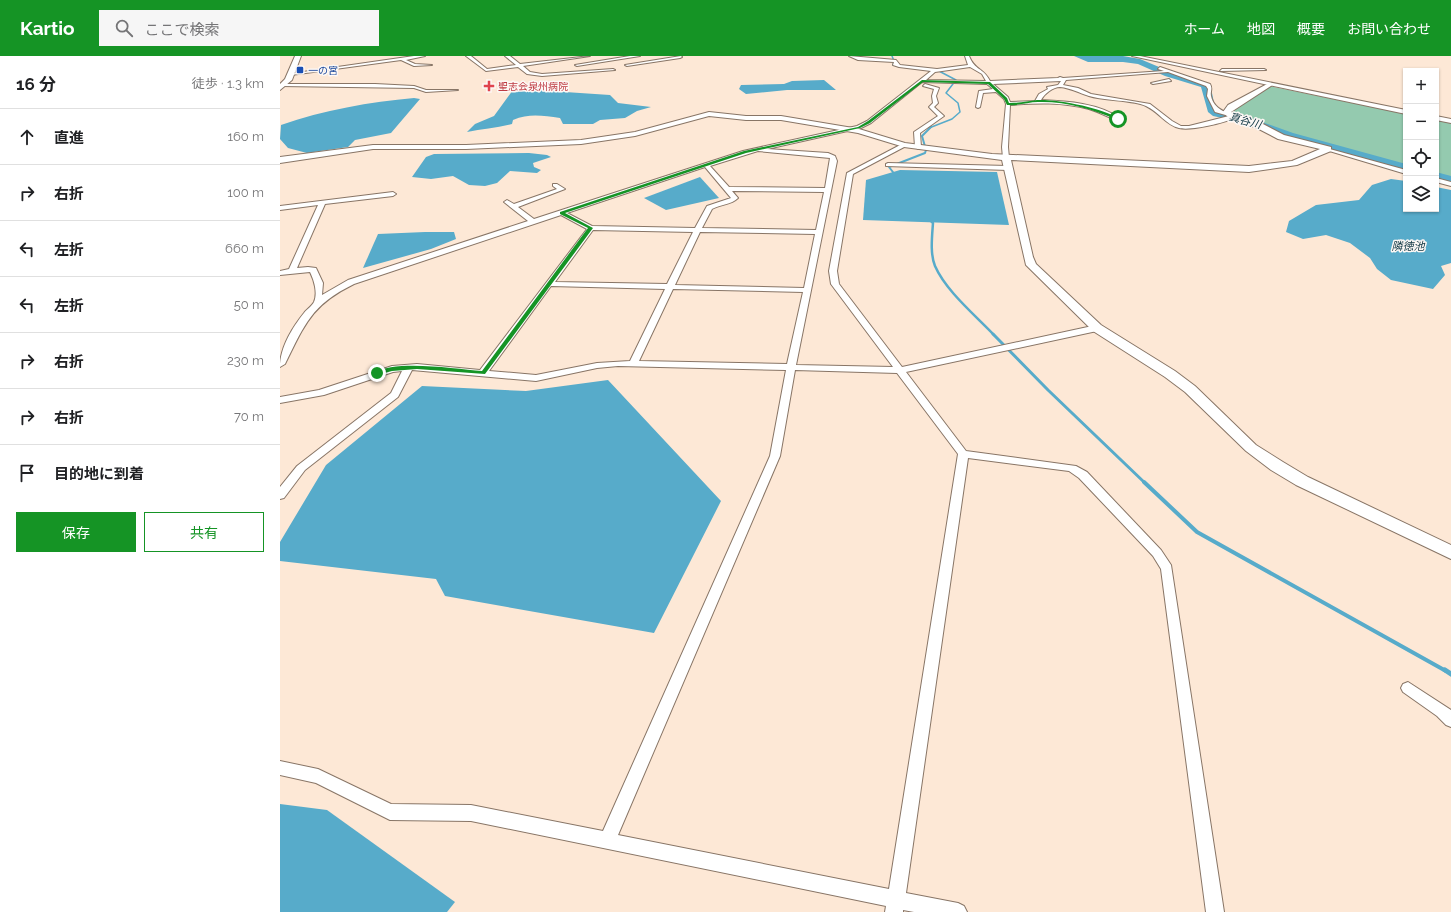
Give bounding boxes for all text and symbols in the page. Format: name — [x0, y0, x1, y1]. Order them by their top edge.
search box — [99, 10, 379, 46]
text: Kartio — [20, 17, 75, 39]
icon: search — [113, 17, 135, 39]
text: ここで検索 — [145, 21, 220, 39]
text: ホーム — [1183, 21, 1225, 37]
text: 地図 — [1247, 21, 1275, 37]
text: 概要 — [1297, 21, 1325, 37]
text: お問い合わせ — [1347, 21, 1431, 37]
marker: 一の宮 — [295, 65, 305, 75]
place label: 一の宮 — [308, 65, 338, 76]
map controls — [1403, 68, 1439, 212]
button: + — [1403, 68, 1439, 104]
text: 16 分 — [16, 74, 56, 94]
text: 徒歩 · 1.3 km — [192, 76, 264, 91]
marker: 聖志会泉州病院 — [483, 80, 495, 92]
place label: 聖志会泉州病院 — [498, 81, 568, 92]
button: − — [1403, 104, 1439, 140]
route start — [1109, 110, 1127, 128]
water label: 真谷川 — [1227, 110, 1264, 132]
icon: ahead — [16, 126, 38, 148]
text: 直進 — [54, 129, 84, 147]
text: 160 m — [227, 129, 264, 144]
button: locate — [1403, 140, 1439, 176]
button: layers — [1403, 176, 1439, 212]
icon: right — [16, 182, 38, 204]
text: 右折 — [54, 185, 84, 203]
text: 100 m — [227, 185, 264, 200]
icon: left — [16, 238, 38, 260]
water label: 隣徳池 — [1392, 240, 1425, 253]
text: 左折 — [54, 241, 84, 259]
text: 660 m — [225, 241, 264, 256]
icon: left — [16, 294, 38, 316]
text: 左折 — [54, 297, 84, 315]
text: 50 m — [234, 297, 264, 312]
icon: right — [16, 350, 38, 372]
text: 右折 — [54, 353, 84, 371]
text: 230 m — [227, 353, 264, 368]
route end — [368, 364, 386, 382]
icon: right — [16, 406, 38, 428]
text: 右折 — [54, 409, 84, 427]
text: 70 m — [234, 409, 264, 424]
icon: arrive — [16, 462, 38, 484]
text: 目的地に到着 — [54, 465, 144, 483]
button: 保存 — [16, 512, 136, 552]
button: 共有 — [144, 512, 264, 552]

